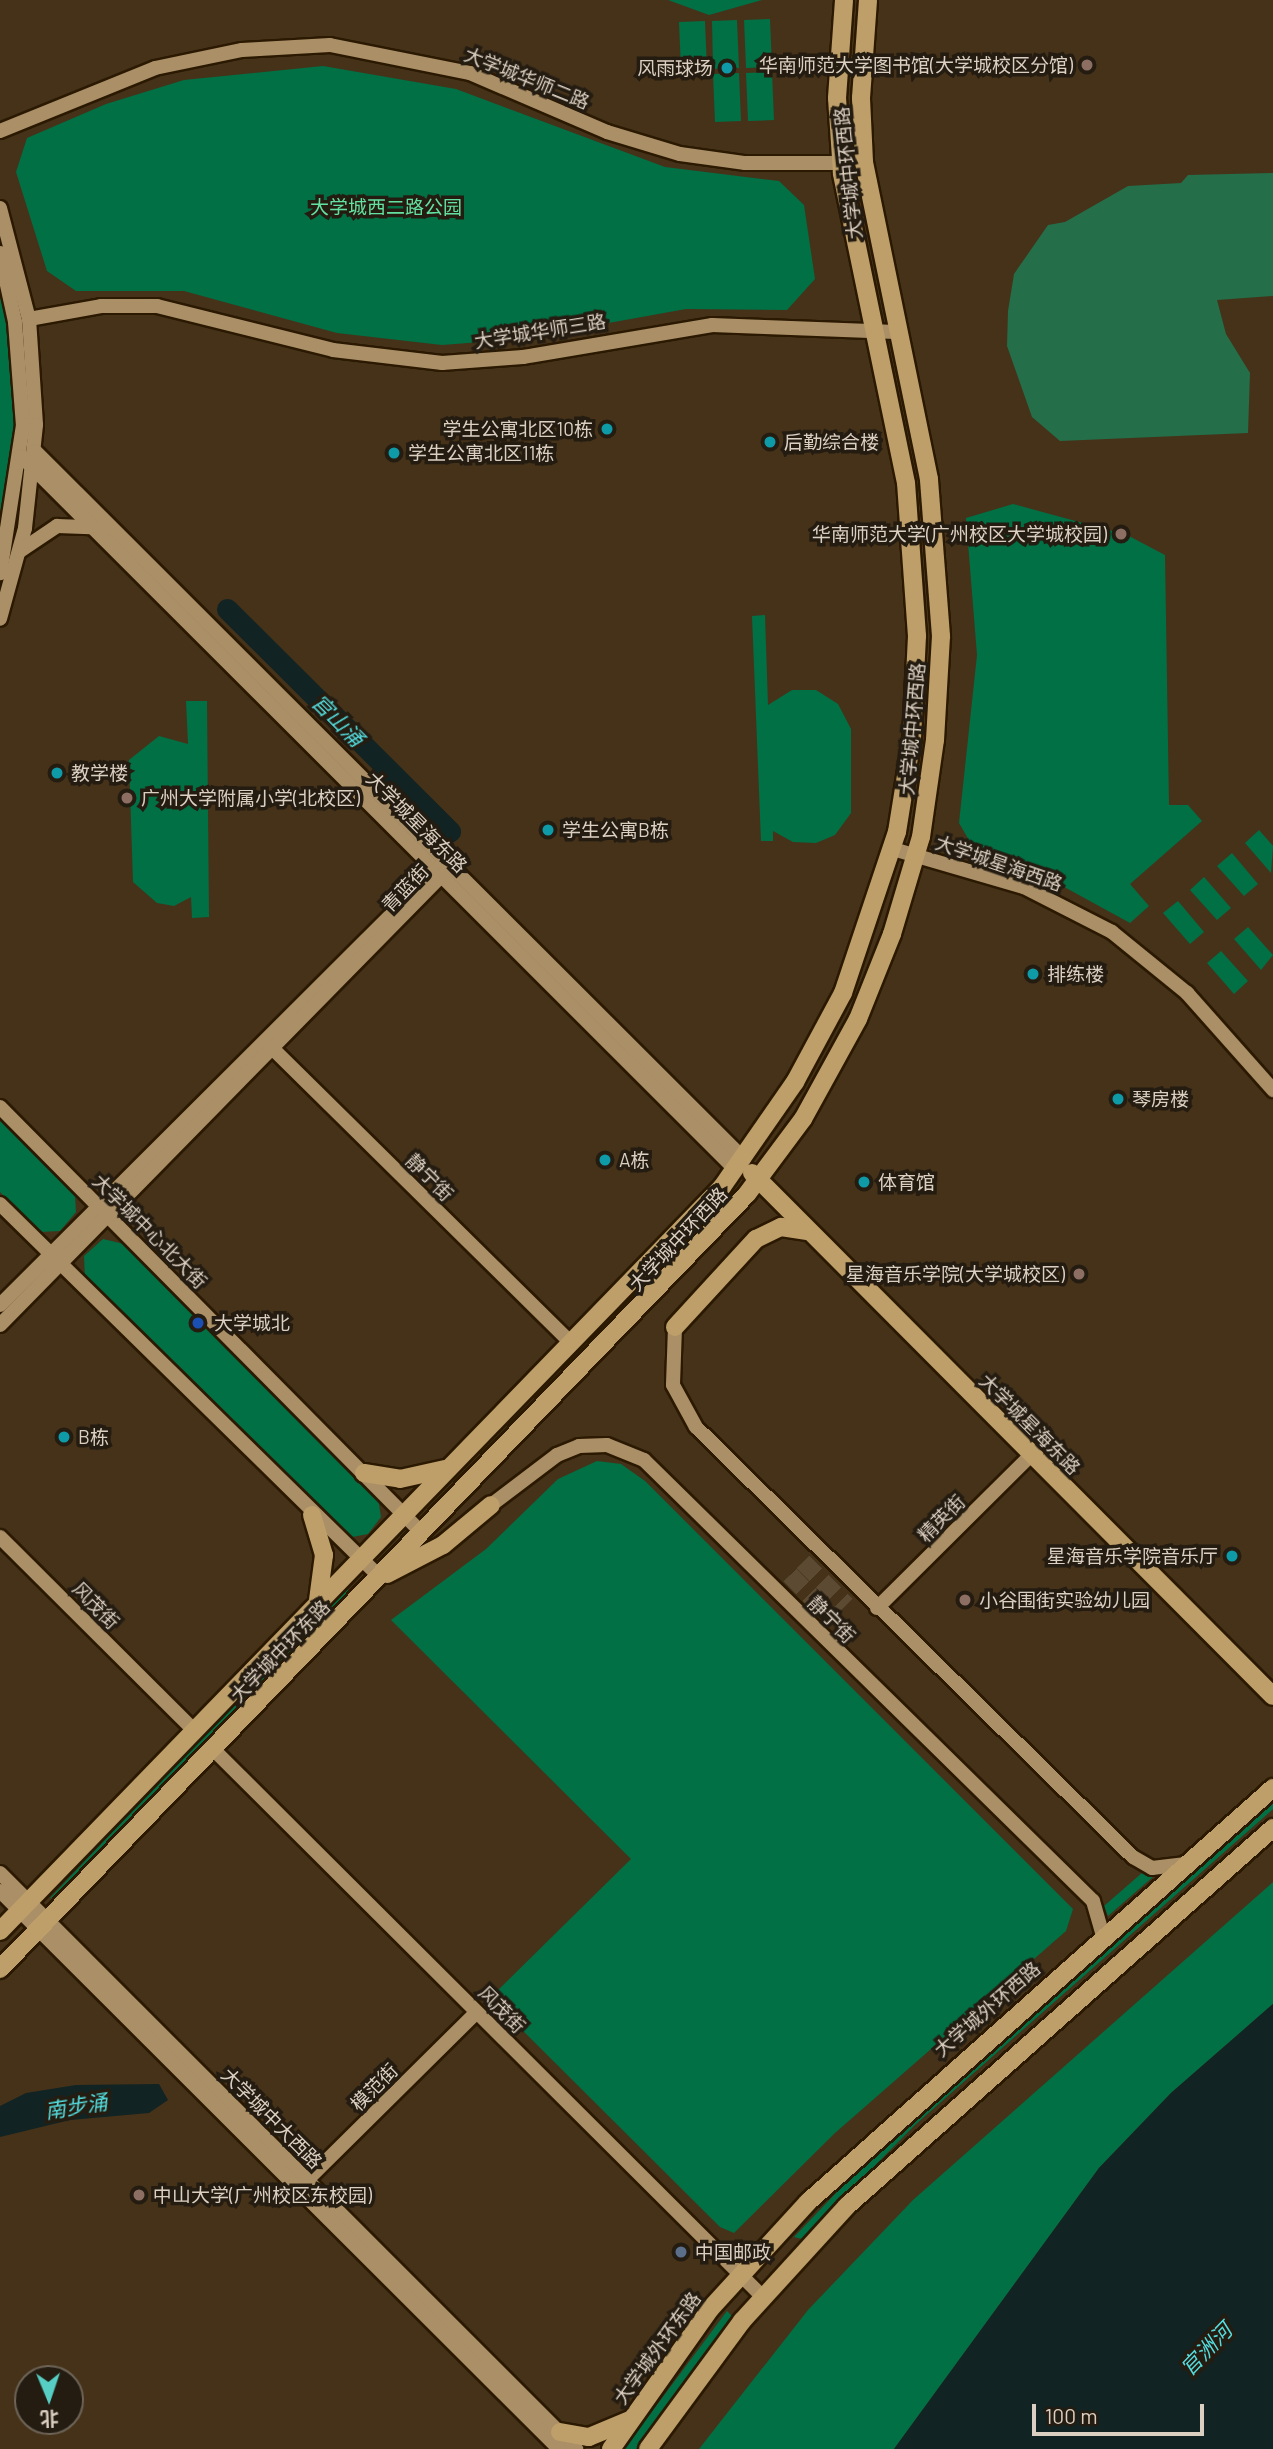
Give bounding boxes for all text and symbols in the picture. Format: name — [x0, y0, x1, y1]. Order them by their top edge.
street label: 大学城华师二路 — [461, 43, 593, 113]
place label: 华南师范大学图书馆(大学城校区分馆) — [759, 54, 1073, 76]
place label: 风雨球场 — [637, 57, 713, 79]
marker: 华南师范大学图书馆(大学城校区分馆) — [1079, 57, 1095, 73]
marker: 风雨球场 — [719, 60, 735, 76]
street label: 大学城中环西路 — [830, 106, 866, 240]
park label: 大学城西二路公园 — [310, 196, 462, 218]
street label: 大学城华师三路 — [473, 309, 607, 353]
place label: 学生公寓北区10栋 — [443, 418, 593, 440]
marker: 学生公寓北区10栋 — [599, 421, 615, 437]
place label: 后勤综合楼 — [784, 431, 879, 453]
marker: 后勤综合楼 — [762, 434, 778, 450]
place label: 学生公寓北区11栋 — [408, 442, 554, 464]
marker: 学生公寓北区11栋 — [386, 445, 402, 461]
place label: 华南师范大学(广州校区大学城校园) — [812, 523, 1107, 545]
marker: 华南师范大学(广州校区大学城校园) — [1113, 526, 1129, 542]
street label: 大学城中环西路 — [895, 662, 929, 796]
water label: 官山涌 — [307, 689, 369, 751]
place label: 教学楼 — [71, 762, 128, 784]
marker: 教学楼 — [49, 765, 65, 781]
street label: 大学城星海东路 — [362, 767, 472, 877]
place label: 广州大学附属小学(北校区) — [141, 787, 360, 809]
marker: 广州大学附属小学(北校区) — [119, 790, 135, 806]
place label: 学生公寓B栋 — [562, 819, 669, 841]
marker: 学生公寓B栋 — [540, 822, 556, 838]
street label: 大学城星海西路 — [932, 831, 1066, 895]
street label: 青蓝街 — [377, 860, 433, 916]
place label: 排练楼 — [1047, 963, 1104, 985]
marker: 排练楼 — [1025, 966, 1041, 982]
place label: 琴房楼 — [1132, 1088, 1189, 1110]
marker: 琴房楼 — [1110, 1091, 1126, 1107]
street label: 静宁街 — [402, 1149, 458, 1205]
place label: A栋 — [619, 1149, 650, 1171]
marker: A栋 — [597, 1152, 613, 1168]
street label: 大学城中心北大街 — [88, 1169, 212, 1293]
place label: 体育馆 — [878, 1171, 935, 1193]
marker: 体育馆 — [856, 1174, 872, 1190]
street label: 大学城中环西路 — [624, 1183, 732, 1295]
place label: 星海音乐学院(大学城校区) — [846, 1263, 1065, 1285]
marker: 星海音乐学院(大学城校区) — [1071, 1266, 1087, 1282]
place label: 大学城北 — [214, 1312, 290, 1334]
marker: 大学城北 — [188, 1313, 208, 1333]
street label: 大学城星海东路 — [975, 1369, 1085, 1479]
place label: B栋 — [78, 1426, 109, 1448]
marker: B栋 — [56, 1429, 72, 1445]
street label: 精英街 — [913, 1490, 969, 1546]
place label: 星海音乐学院音乐厅 — [1047, 1545, 1218, 1567]
marker: 星海音乐学院音乐厅 — [1224, 1548, 1240, 1564]
street label: 风茂街 — [68, 1577, 124, 1633]
place label: 小谷围街实验幼儿园 — [979, 1589, 1150, 1611]
street label: 静宁街 — [804, 1591, 860, 1647]
marker: 小谷围街实验幼儿园 — [957, 1592, 973, 1608]
street label: 大学城中环东路 — [226, 1595, 334, 1707]
street label: 大学城外环西路 — [929, 1957, 1045, 2061]
street label: 风茂街 — [474, 1981, 530, 2037]
street label: 模范街 — [346, 2059, 402, 2115]
street label: 大学城中大西路 — [217, 2063, 327, 2173]
water label: 南步涌 — [43, 2089, 109, 2123]
place label: 中山大学(广州校区东校园) — [153, 2184, 372, 2206]
marker: 中山大学(广州校区东校园) — [131, 2187, 147, 2203]
place label: 中国邮政 — [695, 2241, 771, 2263]
marker: 中国邮政 — [673, 2244, 689, 2260]
street label: 大学城外环东路 — [609, 2287, 705, 2409]
water label: 官洲河 — [1175, 2318, 1237, 2380]
north arrow — [14, 2365, 84, 2435]
scale bar — [1035, 2390, 1206, 2434]
text: 100 m — [1045, 2403, 1098, 2428]
text: 北 — [40, 2408, 60, 2431]

